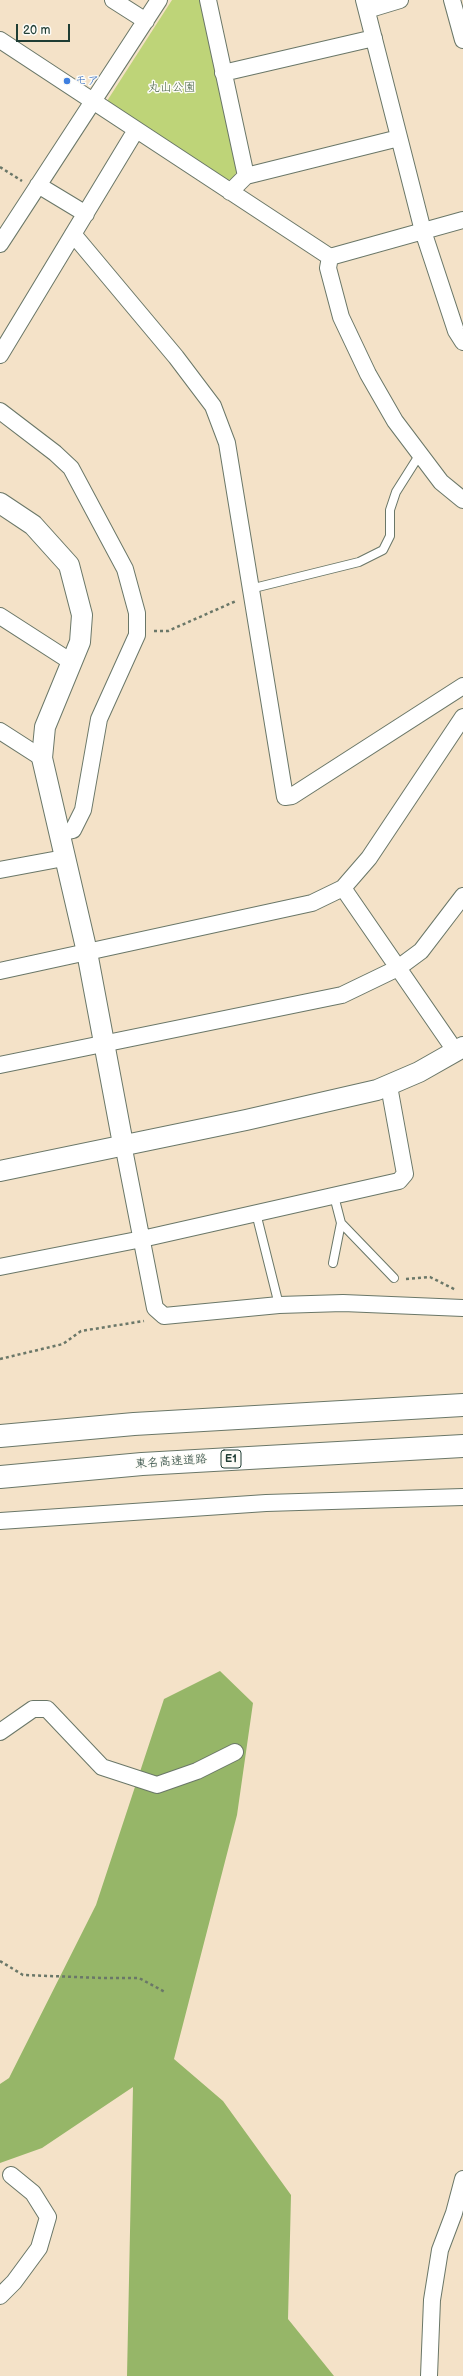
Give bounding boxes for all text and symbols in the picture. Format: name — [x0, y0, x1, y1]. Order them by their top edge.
scale bar — [18, 16, 72, 42]
text: 20 m — [23, 23, 50, 38]
place label: モア — [75, 74, 99, 88]
marker: モア — [62, 76, 72, 86]
park label: 丸山公園 — [148, 81, 196, 95]
road number: E1 — [221, 1450, 241, 1468]
street label: 東名高速道路 — [135, 1452, 207, 1472]

